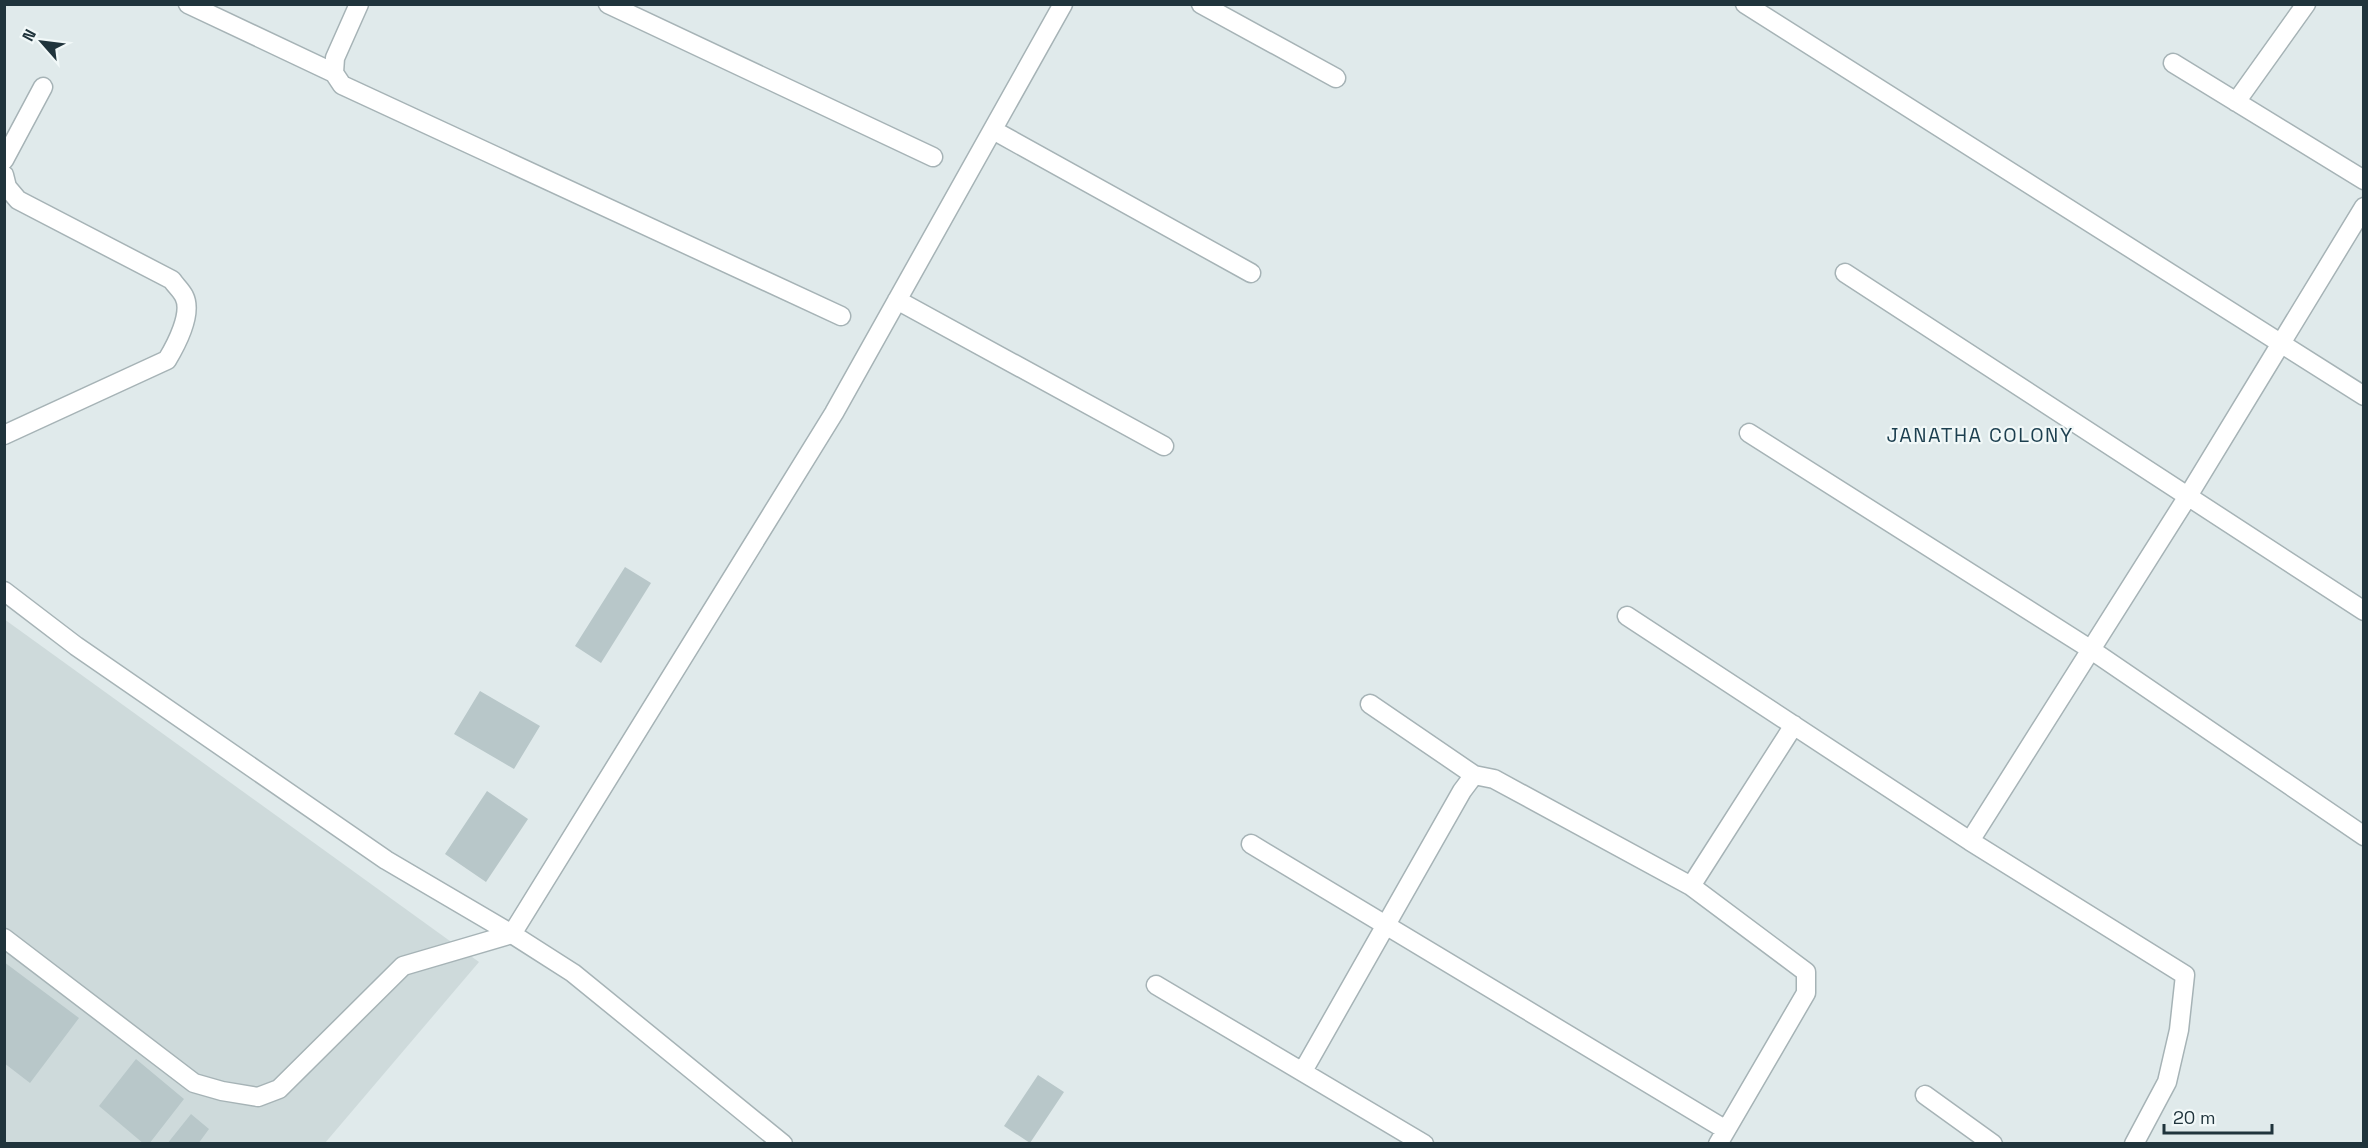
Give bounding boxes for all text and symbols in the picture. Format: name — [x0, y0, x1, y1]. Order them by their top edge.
north arrow — [12, 12, 72, 72]
text: N — [17, 26, 41, 45]
district label: JANATHA COLONY — [1886, 422, 2074, 448]
scale bar — [2164, 1097, 2272, 1135]
text: 20 m — [2173, 1106, 2216, 1129]

